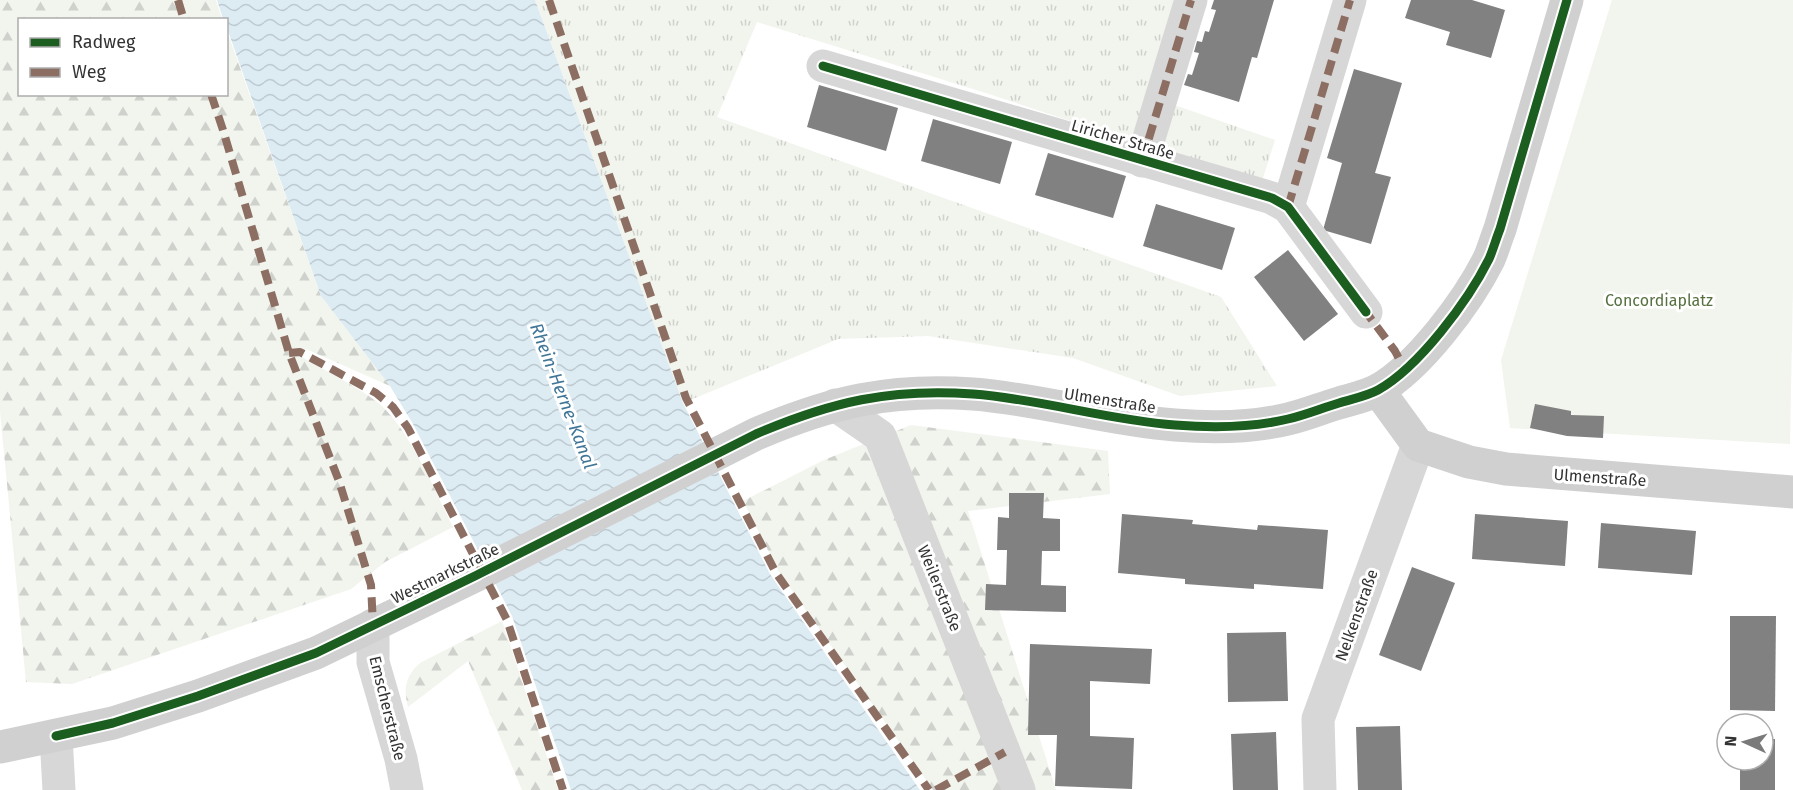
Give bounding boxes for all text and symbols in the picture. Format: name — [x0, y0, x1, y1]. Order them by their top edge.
legend — [18, 18, 228, 96]
text: Radweg — [72, 31, 136, 53]
text: Weg — [72, 61, 106, 83]
street label: Liricher Straße — [1069, 116, 1177, 163]
park label: Concordiaplatz — [1605, 291, 1713, 310]
water label: Rhein-Herne-Kanal — [525, 320, 601, 472]
street label: Ulmenstraße — [1063, 384, 1157, 417]
street label: Ulmenstraße — [1553, 465, 1647, 490]
street label: Westmarkstraße — [388, 539, 502, 608]
street label: Weilerstraße — [914, 542, 965, 634]
street label: Nelkenstraße — [1331, 567, 1382, 664]
street label: Emscherstraße — [365, 654, 410, 762]
north arrow — [1715, 712, 1775, 772]
text: N — [1721, 735, 1740, 747]

